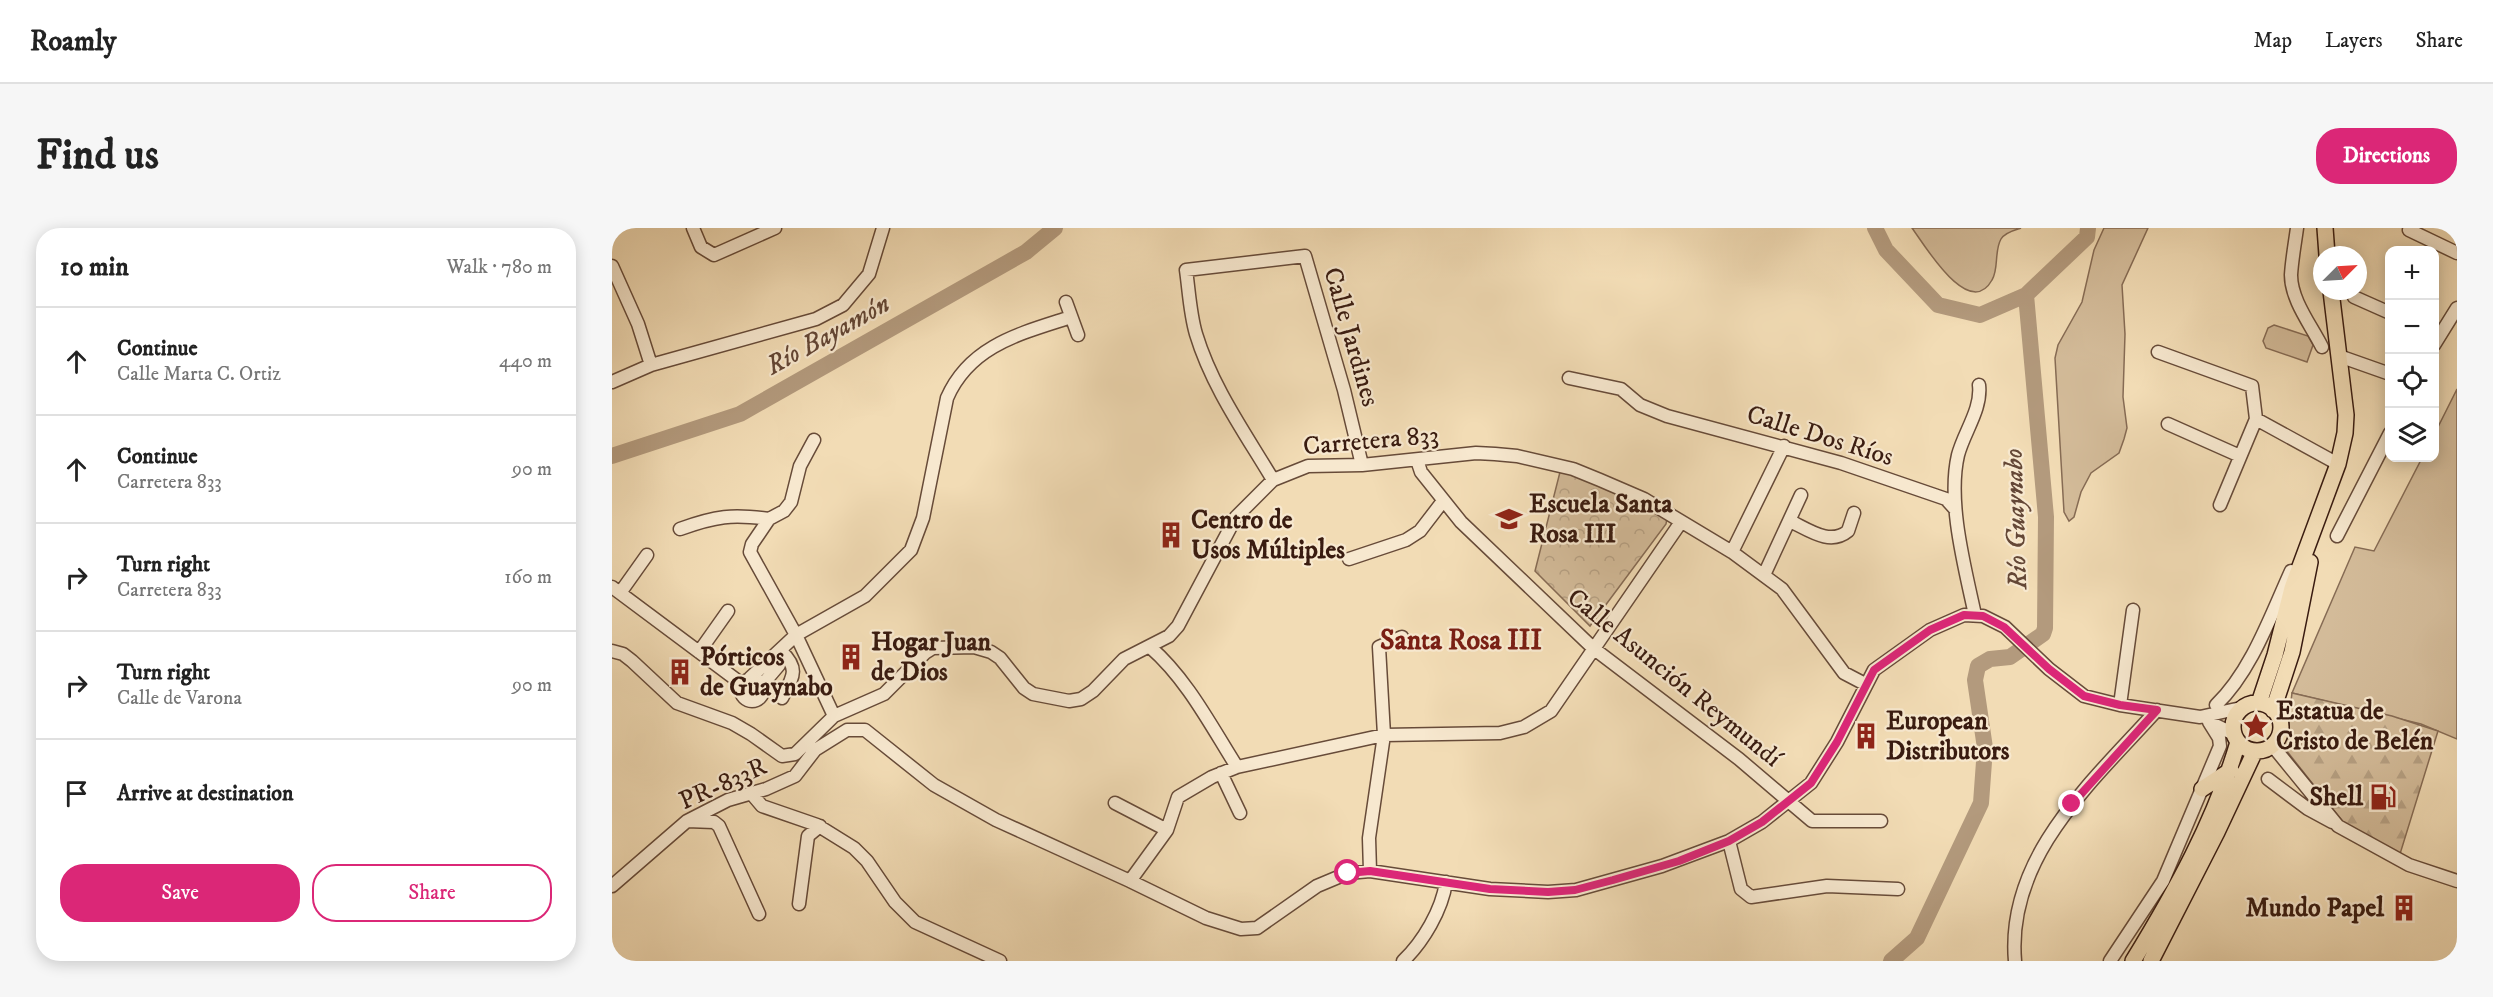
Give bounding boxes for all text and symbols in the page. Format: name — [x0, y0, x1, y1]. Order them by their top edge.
text: Roamly — [30, 24, 116, 59]
text: Map — [2253, 28, 2292, 54]
text: Layers — [2325, 28, 2383, 54]
text: Share — [2416, 28, 2463, 54]
button: Directions — [2316, 128, 2457, 184]
text: Find us — [36, 130, 159, 182]
north arrow — [2313, 246, 2367, 300]
map controls — [2385, 246, 2439, 462]
button: + — [2385, 246, 2439, 300]
text: 10 min — [60, 251, 129, 284]
text: Walk · 780 m — [446, 255, 552, 280]
street label: Calle Jardines — [1315, 264, 1387, 410]
water label: Río Bayamón — [759, 287, 896, 383]
button: − — [2385, 300, 2439, 354]
text: Continue — [117, 335, 198, 362]
icon: ahead — [60, 345, 93, 378]
text: 440 m — [499, 349, 552, 374]
button: locate — [2385, 354, 2439, 408]
text: Calle Marta C. Ortiz — [117, 362, 281, 387]
street label: Calle Dos Ríos — [1743, 398, 1897, 474]
button: layers — [2385, 408, 2439, 462]
street label: Carretera 833 — [1302, 419, 1440, 463]
text: Continue — [117, 443, 198, 470]
water label: Río Guaynabo — [1997, 448, 2035, 591]
icon: ahead — [60, 453, 93, 486]
text: 90 m — [512, 457, 552, 482]
text: Carretera 833 — [117, 470, 222, 495]
place label: Escuela Santa Rosa III — [1529, 488, 1673, 551]
place label: Centro de Usos Múltiples — [1191, 504, 1345, 567]
school or university icon: Escuela Santa Rosa III — [1494, 504, 1524, 534]
building icon: Centro de Usos Múltiples — [1156, 520, 1186, 550]
text: Turn right — [117, 551, 210, 578]
icon: right — [60, 561, 93, 594]
text: 160 m — [504, 565, 552, 590]
text: Carretera 833 — [117, 578, 222, 603]
street label: Calle Asunción Reymundí — [1560, 581, 1789, 776]
district label: Santa Rosa III — [1380, 623, 1542, 658]
place label: Hogar Juan de Dios — [871, 626, 991, 689]
place label: Pórticos de Guaynabo — [700, 641, 833, 704]
building icon: Hogar Juan de Dios — [836, 642, 866, 672]
building icon: Pórticos de Guaynabo — [665, 657, 695, 687]
text: Turn right — [117, 659, 210, 686]
icon: right — [60, 669, 93, 702]
text: 90 m — [512, 673, 552, 698]
text: Calle de Varona — [117, 686, 242, 711]
place label: Estatua de Cristo de Belén — [2276, 695, 2434, 758]
place label: European Distributors — [1886, 705, 2010, 768]
place icon: Estatua de Cristo de Belén — [2241, 711, 2271, 741]
building icon: European Distributors — [1851, 721, 1881, 751]
street label: PR-833R — [674, 750, 772, 818]
icon: arrive — [60, 777, 93, 810]
text: Arrive at destination — [117, 780, 294, 807]
place label: Shell — [2309, 781, 2364, 814]
fuel station icon: Shell — [2368, 782, 2398, 812]
route end — [2058, 790, 2084, 816]
route start — [1334, 859, 1360, 885]
button: Save — [60, 864, 300, 922]
button: Share — [312, 864, 552, 922]
place label: Mundo Papel — [2246, 892, 2385, 925]
building icon: Mundo Papel — [2389, 893, 2419, 923]

